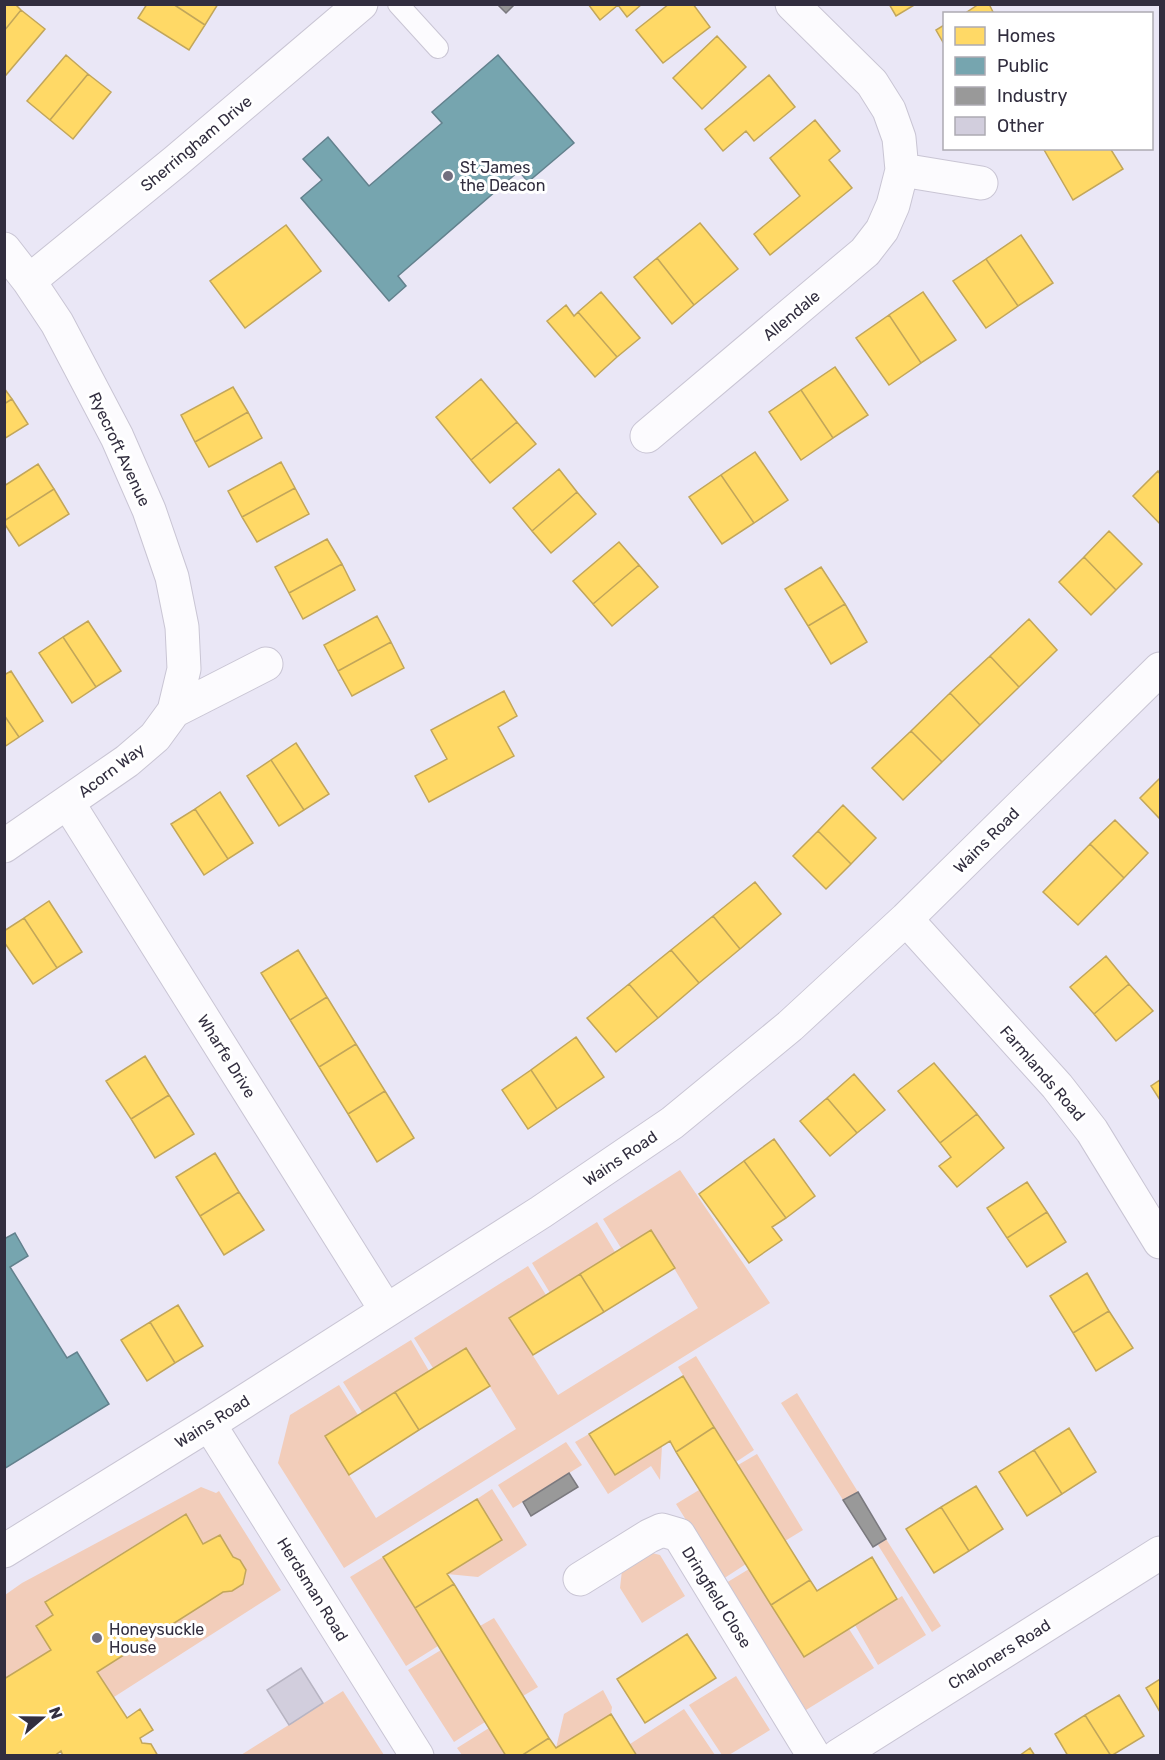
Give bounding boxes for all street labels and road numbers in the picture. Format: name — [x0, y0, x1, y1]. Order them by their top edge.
street label: Sherringham Drive — [137, 91, 256, 195]
street label: Allendale — [759, 286, 824, 345]
street label: Ryecroft Avenue — [85, 389, 154, 509]
street label: Acorn Way — [74, 739, 148, 801]
street label: Wains Road — [950, 804, 1023, 877]
street label: Wharfe Drive — [193, 1011, 260, 1102]
street label: Farmlands Road — [996, 1022, 1089, 1125]
street label: Wains Road — [580, 1127, 661, 1190]
street label: Wains Road — [171, 1391, 253, 1452]
street label: Herdsman Road — [273, 1534, 352, 1645]
street label: Dringfield Close — [678, 1543, 755, 1652]
street label: Chaloners Road — [945, 1615, 1054, 1693]

